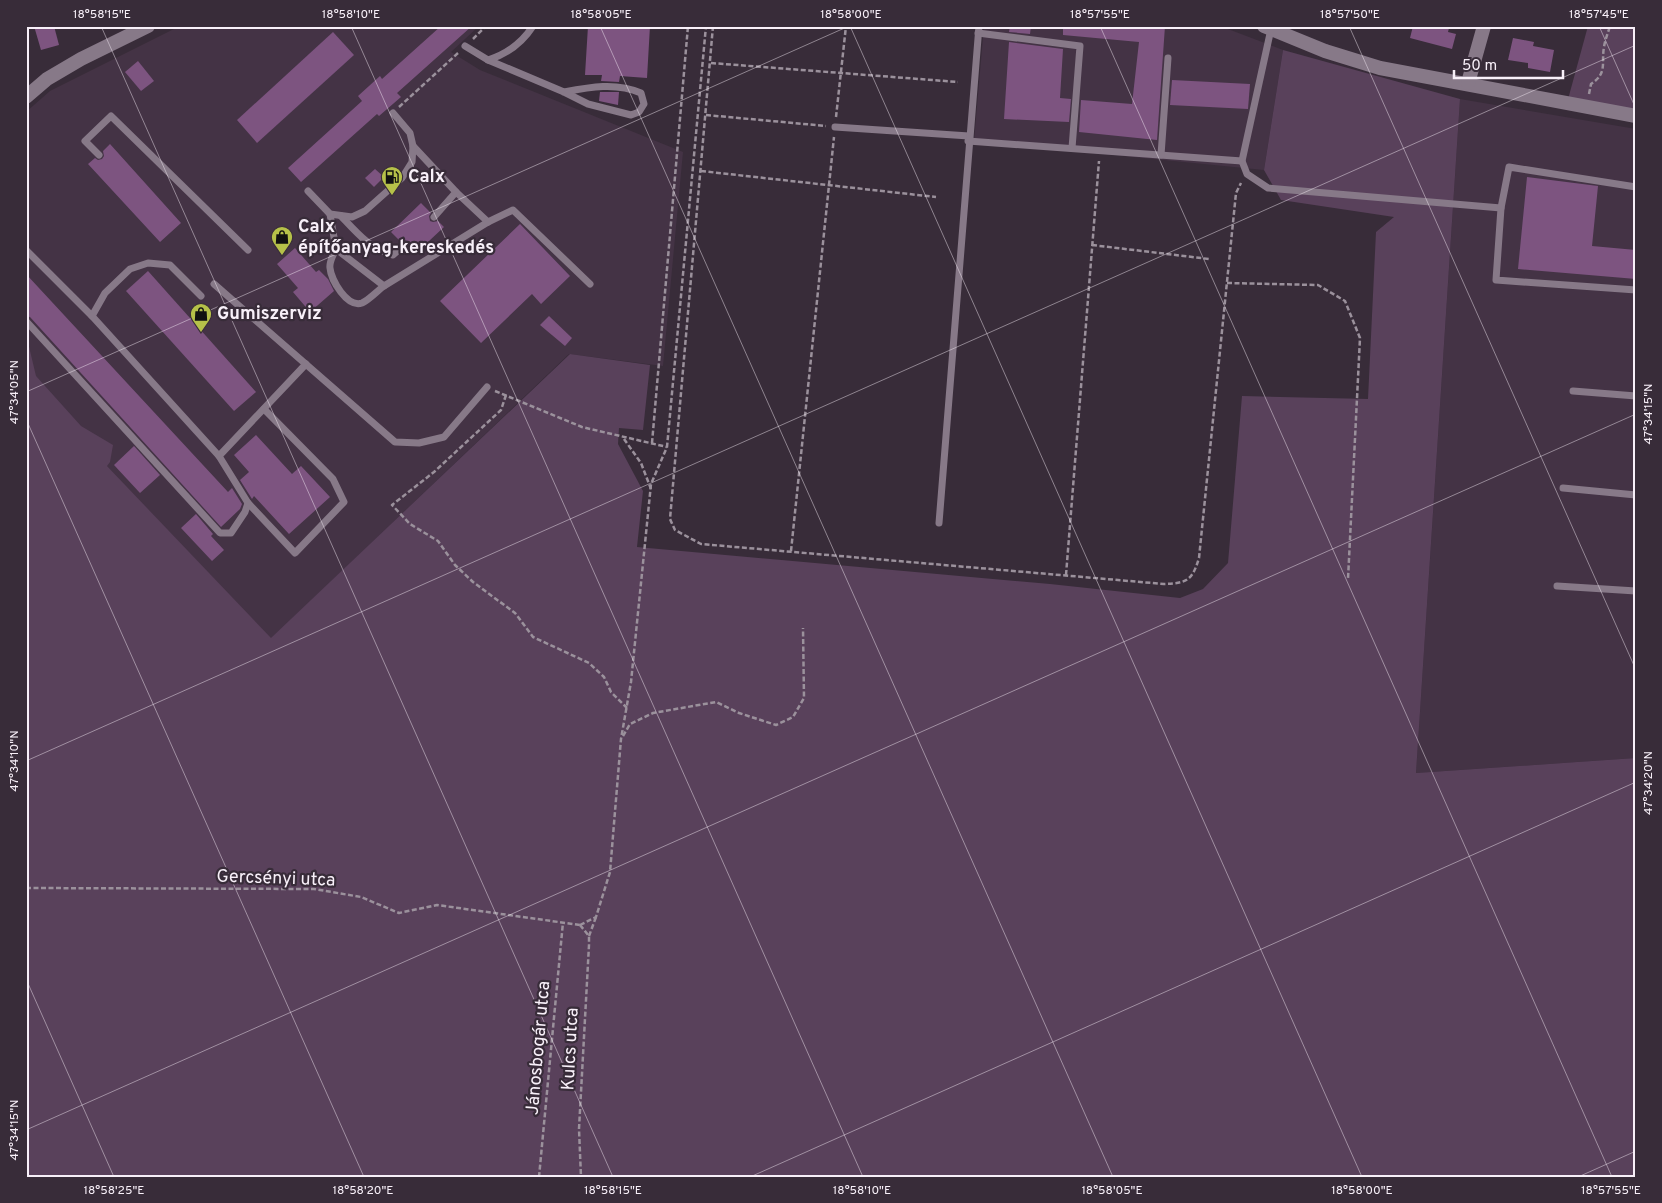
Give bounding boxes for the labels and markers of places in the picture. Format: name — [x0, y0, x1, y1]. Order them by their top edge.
fuel station icon: Calx — [380, 165, 404, 196]
place label: Calx — [408, 166, 445, 189]
place label: Calx építőanyag-kereskedés — [298, 216, 494, 260]
shop icon: Calx építőanyag-kereskedés — [270, 225, 294, 256]
shop icon: Gumiszerviz — [189, 302, 213, 333]
place label: Gumiszerviz — [217, 303, 322, 326]

